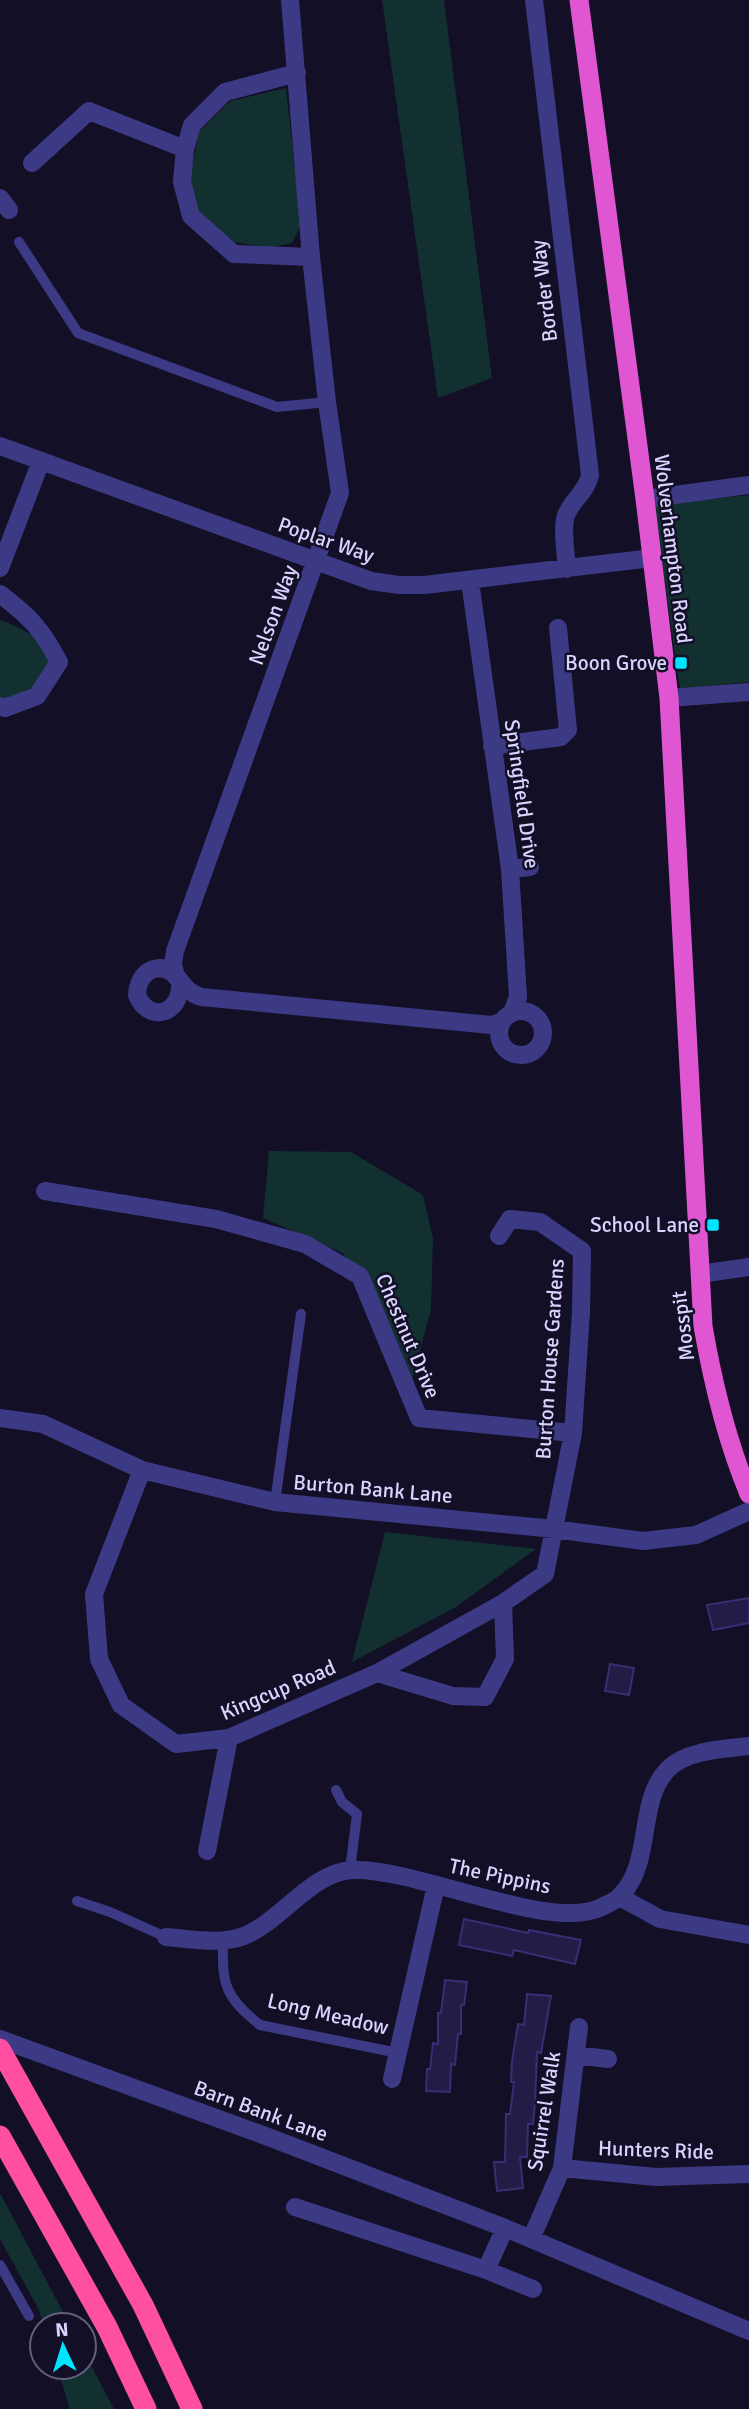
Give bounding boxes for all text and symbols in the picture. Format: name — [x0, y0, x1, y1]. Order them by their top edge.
street label: Border Way — [525, 238, 563, 343]
street label: Wolverhampton Road — [648, 453, 698, 645]
street label: Poplar Way — [275, 511, 378, 569]
street label: Nelson Way — [243, 561, 303, 669]
place label: Boon Grove — [565, 650, 667, 676]
marker: Boon Grove — [673, 655, 689, 671]
street label: Springfield Drive — [499, 718, 545, 870]
place label: School Lane — [590, 1212, 699, 1238]
marker: School Lane — [705, 1217, 721, 1233]
street label: Burton House Gardens — [530, 1258, 570, 1460]
street label: Chestnut Drive — [370, 1270, 446, 1402]
street label: Mosspit — [666, 1290, 700, 1362]
street label: Burton Bank Lane — [292, 1469, 454, 1509]
street label: Kingcup Road — [216, 1654, 340, 1726]
street label: The Pippins — [447, 1853, 553, 1899]
street label: Long Meadow — [265, 1987, 391, 2041]
street label: Squirrel Walk — [522, 2049, 566, 2173]
street label: Barn Bank Lane — [191, 2075, 331, 2147]
street label: Hunters Ride — [597, 2135, 715, 2165]
north arrow — [28, 2311, 98, 2381]
text: N — [54, 2318, 69, 2342]

